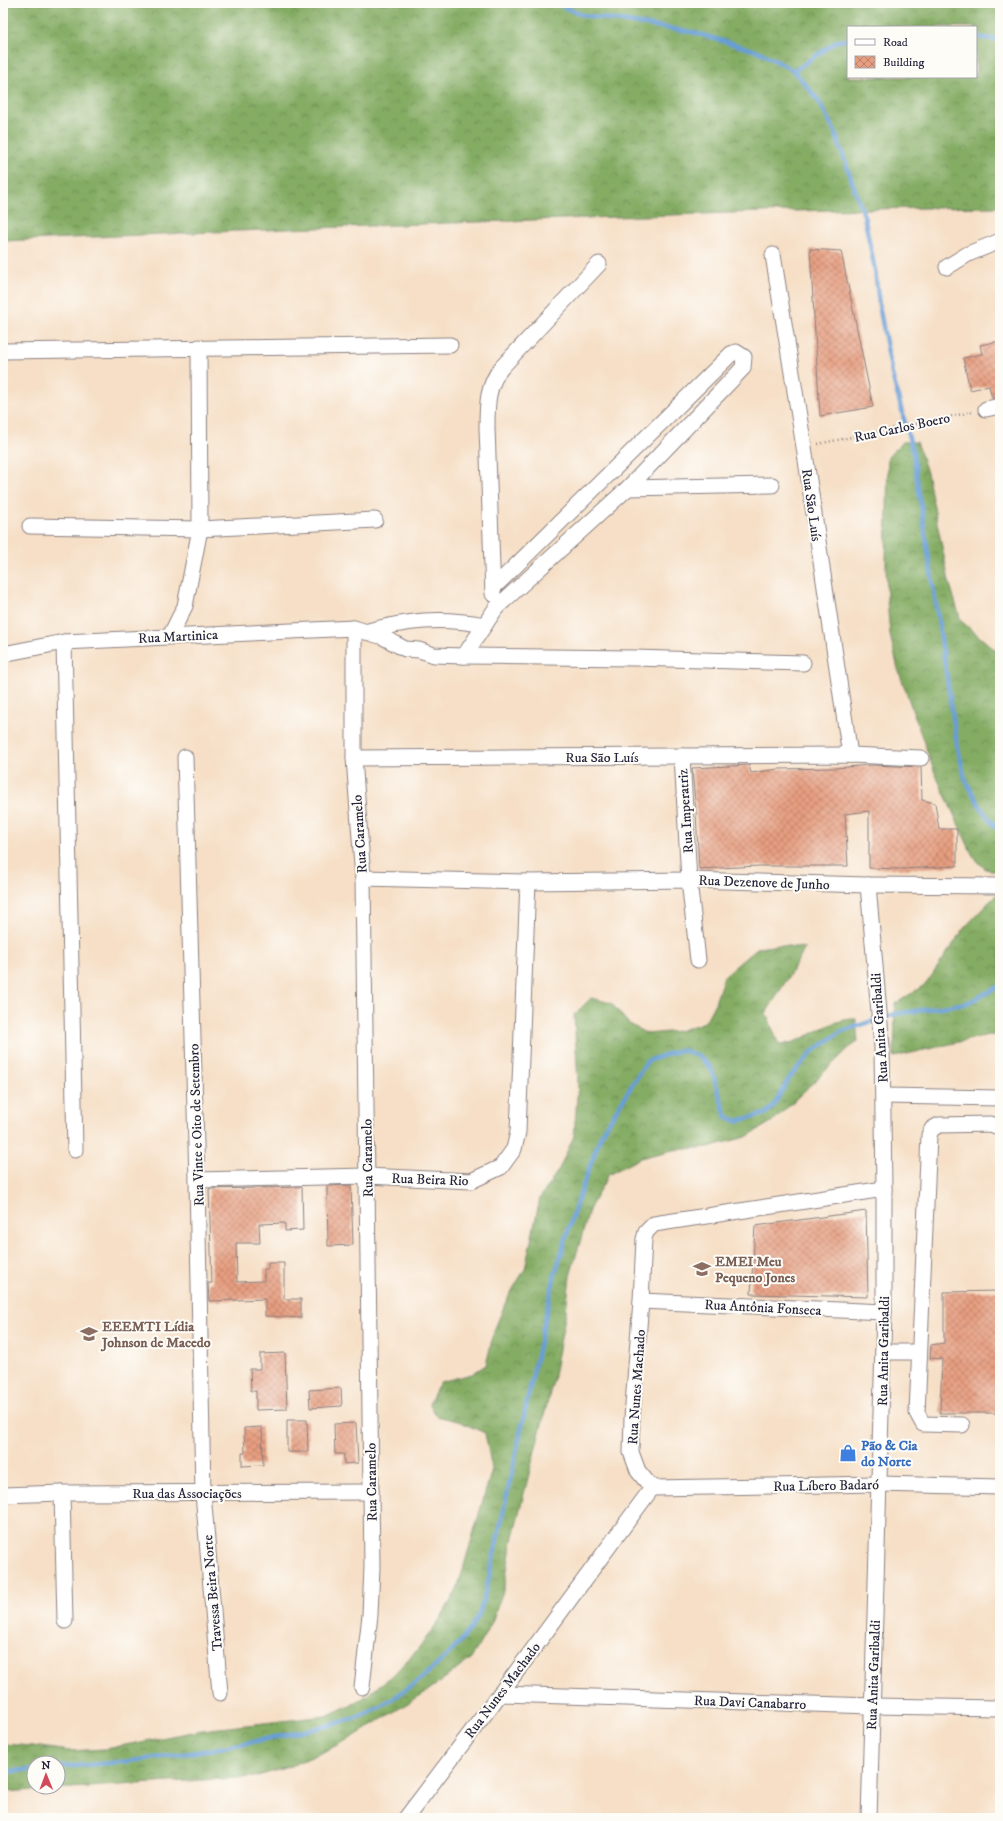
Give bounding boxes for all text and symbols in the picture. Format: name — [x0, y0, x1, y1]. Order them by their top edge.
legend — [847, 26, 977, 78]
text: Road — [883, 35, 908, 50]
text: Building — [883, 55, 924, 70]
street label: Rua Carlos Boero — [853, 409, 952, 447]
street label: Rua São Luís — [797, 468, 825, 543]
street label: Rua Martinica — [138, 626, 219, 648]
street label: Rua São Luís — [565, 749, 639, 767]
street label: Rua Imperatriz — [674, 768, 698, 854]
street label: Rua Caramelo — [348, 794, 372, 874]
street label: Rua Dezenove de Junho — [698, 872, 830, 894]
street label: Rua Anita Garibaldi — [867, 972, 893, 1083]
street label: Rua Vinte e Oito de Setembro — [185, 1043, 209, 1207]
street label: Rua Caramelo — [358, 1118, 378, 1197]
street label: Rua Beira Rio — [391, 1170, 469, 1190]
place label: EMEI Meu Pequeno Jones — [715, 1253, 795, 1287]
school or university icon: EMEI Meu Pequeno Jones — [692, 1259, 712, 1279]
street label: Rua Anita Garibaldi — [874, 1295, 894, 1406]
street label: Rua Antônia Fonseca — [704, 1296, 822, 1320]
place label: EEEMTI Lídia Johnson de Macedo — [100, 1318, 211, 1352]
school or university icon: EEEMTI Lídia Johnson de Macedo — [79, 1324, 99, 1344]
street label: Rua Nunes Machado — [624, 1329, 650, 1445]
place label: Pão & Cia do Norte — [861, 1437, 919, 1471]
street label: Rua Caramelo — [362, 1442, 382, 1521]
shop icon: Pão & Cia do Norte — [838, 1443, 858, 1463]
street label: Rua Líbero Badaró — [773, 1476, 879, 1496]
street label: Rua das Associações — [132, 1485, 242, 1503]
street label: Travessa Beira Norte — [199, 1534, 227, 1652]
street label: Rua Anita Garibaldi — [863, 1619, 885, 1730]
street label: Rua Nunes Machado — [461, 1639, 545, 1742]
street label: Rua Davi Canabarro — [693, 1692, 807, 1714]
north arrow — [26, 1755, 66, 1795]
text: N — [41, 1759, 50, 1773]

